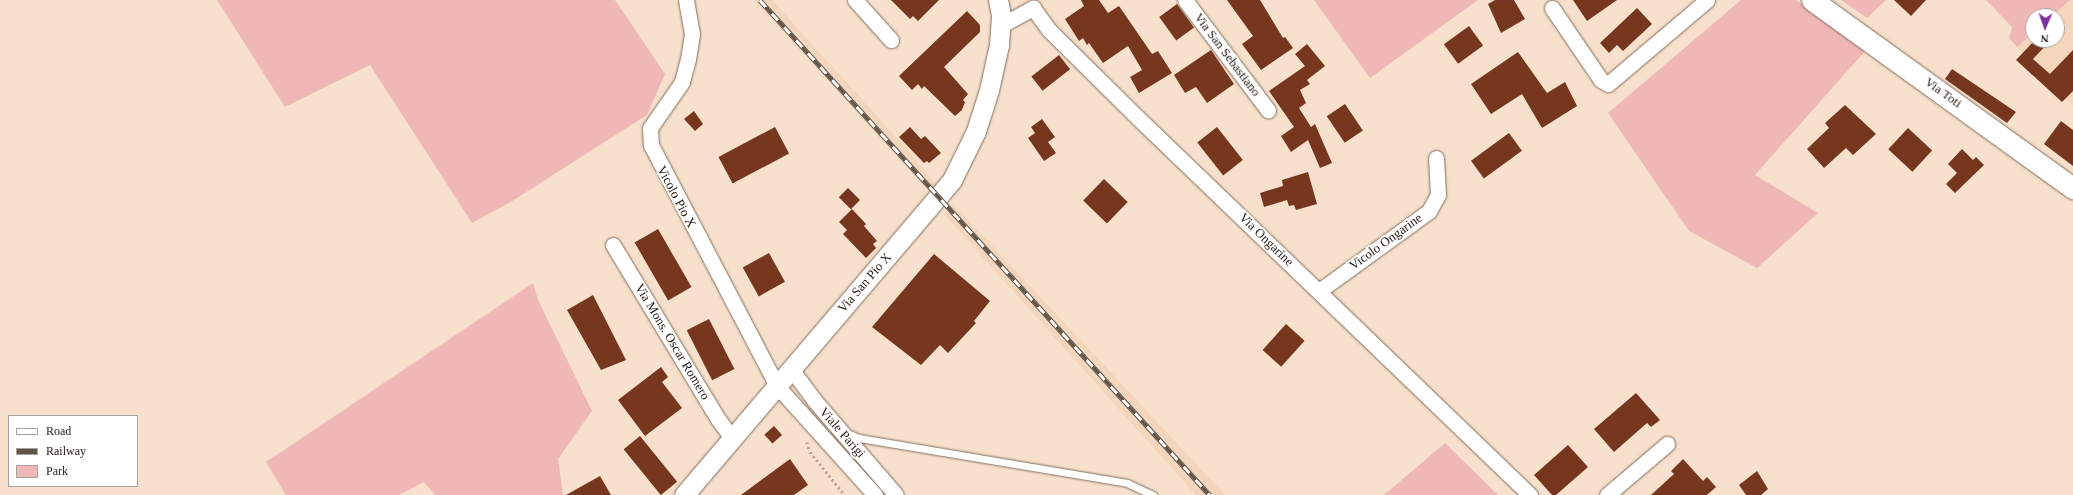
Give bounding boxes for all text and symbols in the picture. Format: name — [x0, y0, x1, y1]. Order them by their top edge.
north arrow — [2025, 8, 2065, 48]
street label: Via San Sebastiano — [1191, 10, 1263, 100]
text: N — [2040, 33, 2049, 45]
street label: Via Toti — [1921, 74, 1965, 112]
street label: Vicolo Pio X — [653, 163, 699, 231]
street label: Via Ongarine — [1236, 210, 1296, 270]
street label: Vicolo Ongarine — [1347, 210, 1425, 274]
street label: Via San Pio X — [835, 250, 895, 316]
street label: Via Mons. Oscar Romero — [631, 281, 713, 403]
street label: Viale Parigi — [816, 405, 868, 461]
legend — [8, 415, 138, 487]
text: Road — [46, 424, 71, 438]
text: Railway — [46, 444, 86, 458]
text: Park — [46, 464, 68, 478]

